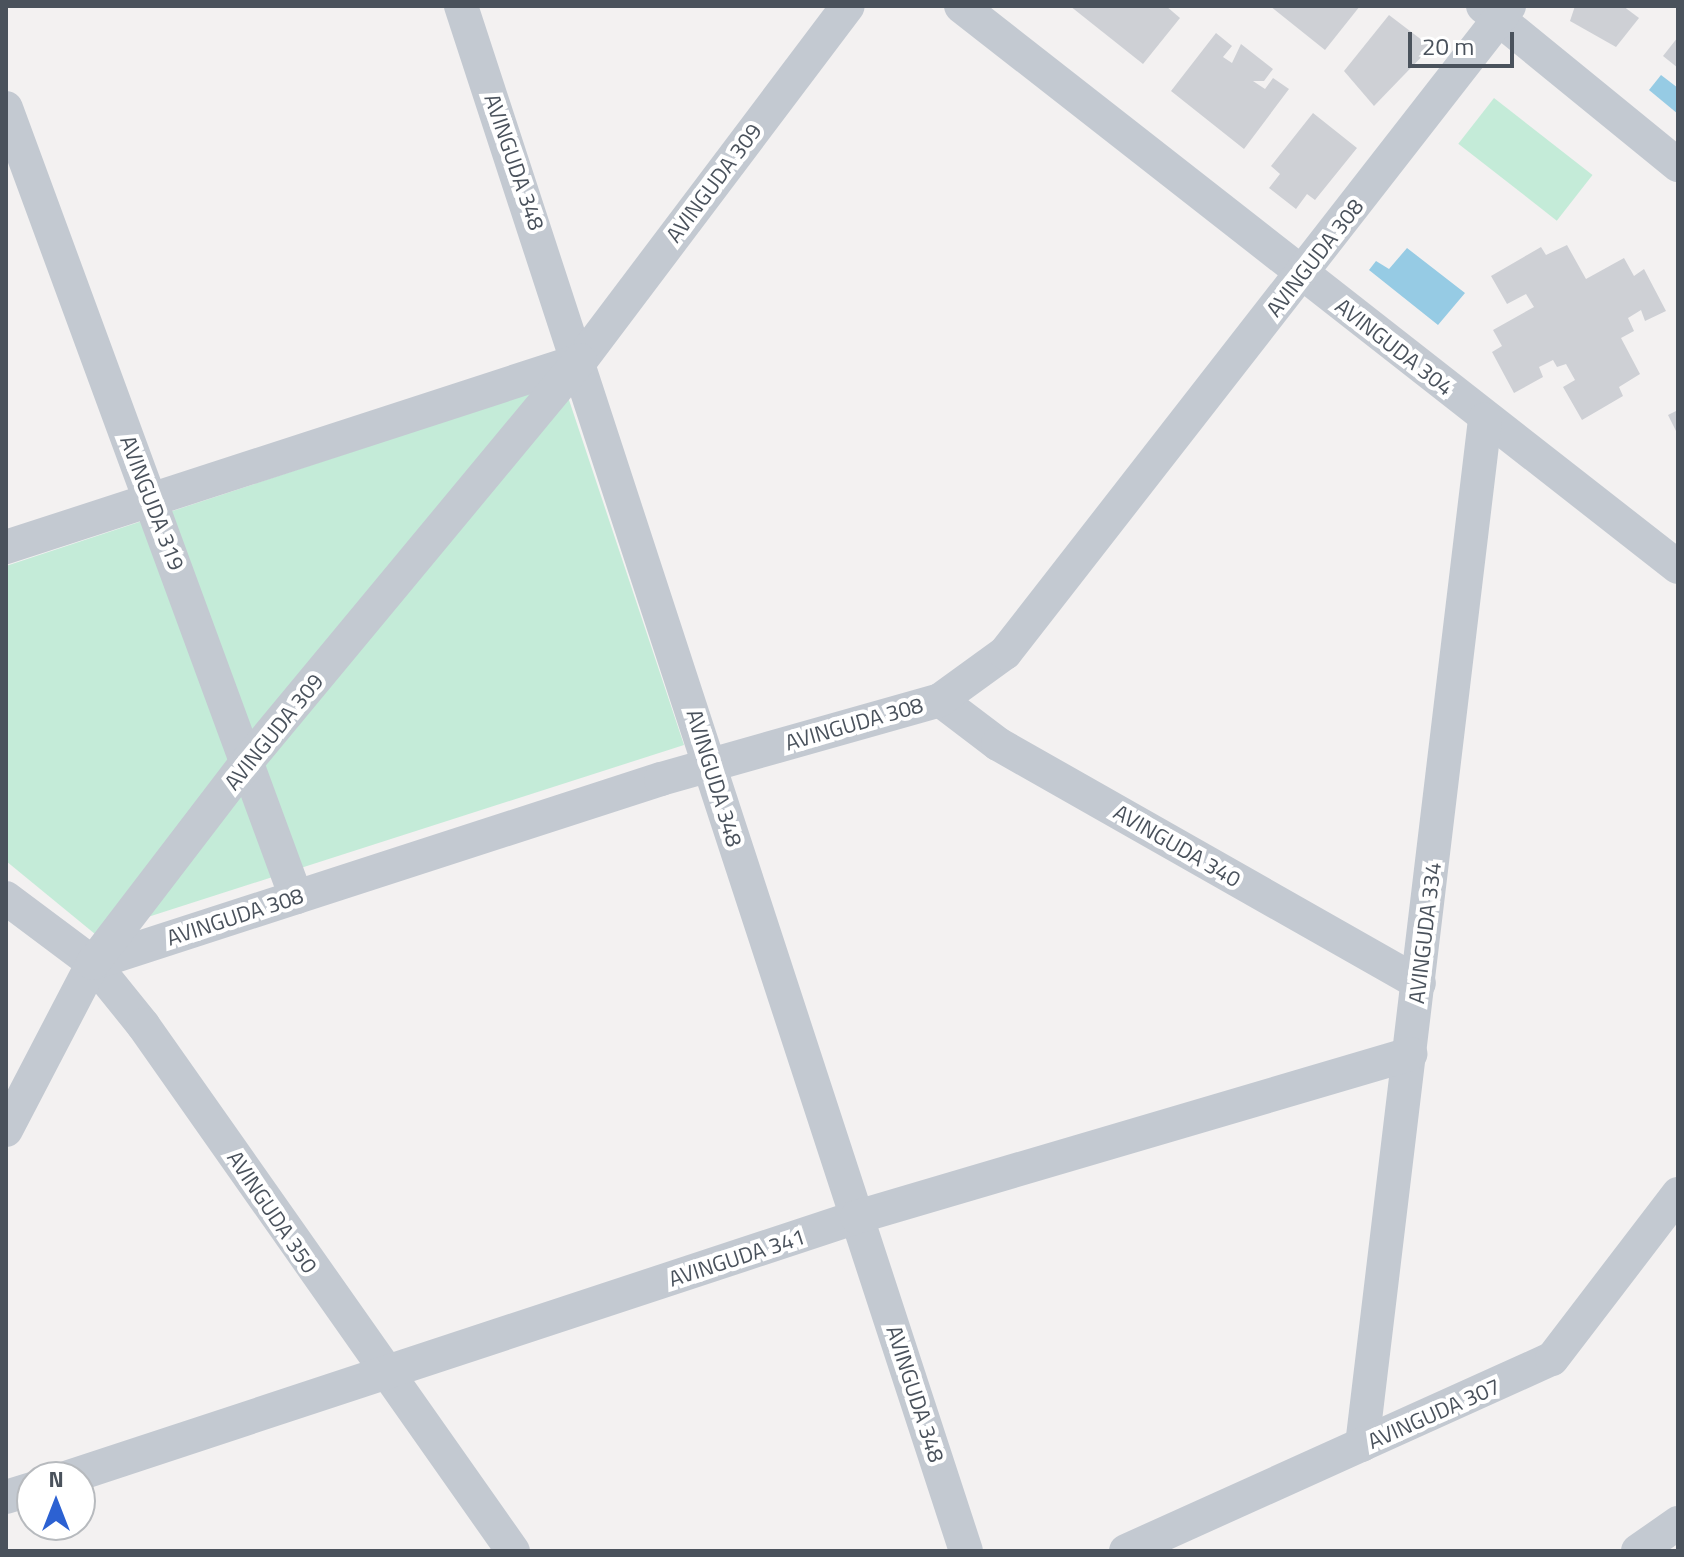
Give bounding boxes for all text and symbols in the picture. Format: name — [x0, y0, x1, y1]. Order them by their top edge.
scale bar — [1412, 16, 1518, 66]
text: 20 m — [1422, 28, 1474, 64]
street label: AVINGUDA 348 — [478, 91, 550, 233]
street label: AVINGUDA 309 — [661, 118, 767, 248]
street label: AVINGUDA 308 — [1261, 194, 1369, 322]
street label: AVINGUDA 304 — [1330, 293, 1458, 401]
street label: AVINGUDA 319 — [114, 432, 190, 574]
street label: AVINGUDA 309 — [219, 668, 329, 796]
street label: AVINGUDA 308 — [782, 692, 926, 756]
street label: AVINGUDA 348 — [681, 706, 747, 850]
street label: AVINGUDA 340 — [1109, 799, 1245, 893]
street label: AVINGUDA 334 — [1403, 861, 1447, 1005]
street label: AVINGUDA 308 — [163, 882, 307, 952]
street label: AVINGUDA 350 — [221, 1146, 323, 1278]
street label: AVINGUDA 341 — [665, 1223, 809, 1293]
street label: AVINGUDA 348 — [880, 1322, 950, 1466]
street label: AVINGUDA 307 — [1364, 1373, 1504, 1455]
north arrow — [16, 1461, 96, 1541]
text: N — [48, 1462, 64, 1496]

